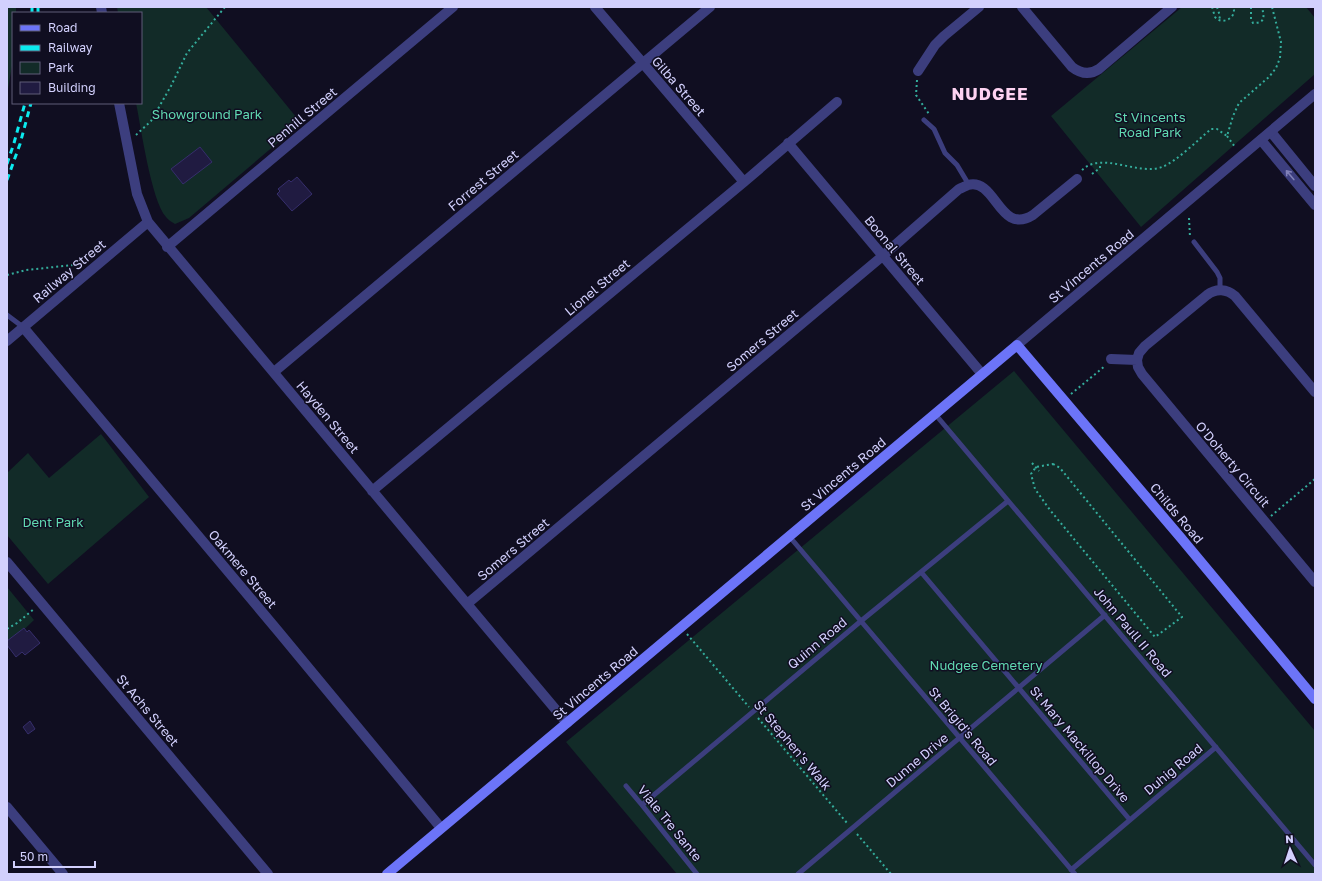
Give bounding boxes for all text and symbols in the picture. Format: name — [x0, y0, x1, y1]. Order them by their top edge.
legend — [12, 12, 142, 104]
text: Road — [48, 20, 77, 35]
text: Railway — [48, 40, 93, 55]
street label: Gilba Street — [649, 53, 709, 119]
text: Park — [48, 60, 74, 75]
text: Building — [48, 80, 96, 95]
street label: Penhill Street — [264, 83, 340, 151]
district label: NUDGEE — [951, 83, 1029, 104]
park label: Showground Park — [152, 106, 263, 122]
park label: St Vincents Road Park — [1114, 109, 1186, 140]
street label: Forrest Street — [445, 146, 521, 214]
one-way arrow — [1286, 170, 1295, 180]
street label: Boonal Street — [861, 212, 929, 288]
street label: St Vincents Road — [1045, 226, 1137, 306]
street label: Railway Street — [29, 236, 109, 306]
street label: Lionel Street — [561, 255, 633, 319]
street label: Somers Street — [723, 305, 801, 375]
street label: Hayden Street — [293, 378, 363, 456]
street label: O'Doherty Circuit — [1192, 418, 1274, 510]
street label: St Vincents Road — [797, 434, 889, 514]
street label: Childs Road — [1147, 479, 1207, 547]
park label: Dent Park — [22, 514, 84, 530]
street label: Somers Street — [474, 514, 552, 584]
street label: Oakmere Street — [206, 526, 280, 612]
street label: John Paull II Road — [1091, 584, 1175, 680]
street label: Quinn Road — [784, 614, 850, 672]
street label: St Vincents Road — [549, 643, 641, 723]
park label: Nudgee Cemetery — [930, 657, 1043, 673]
street label: St Achs Street — [113, 671, 183, 749]
street label: St Brigid's Road — [925, 683, 1001, 769]
street label: St Mary Mackillop Drive — [1027, 683, 1133, 805]
street label: St Stephen's Walk — [751, 697, 836, 794]
street label: Dunne Drive — [883, 729, 951, 791]
street label: Duhig Road — [1140, 740, 1206, 798]
street label: Viale Tre Sante — [634, 782, 706, 864]
north arrow — [1270, 829, 1310, 869]
text: N — [1285, 832, 1294, 845]
scale bar — [14, 843, 95, 869]
text: 50 m — [20, 849, 48, 864]

